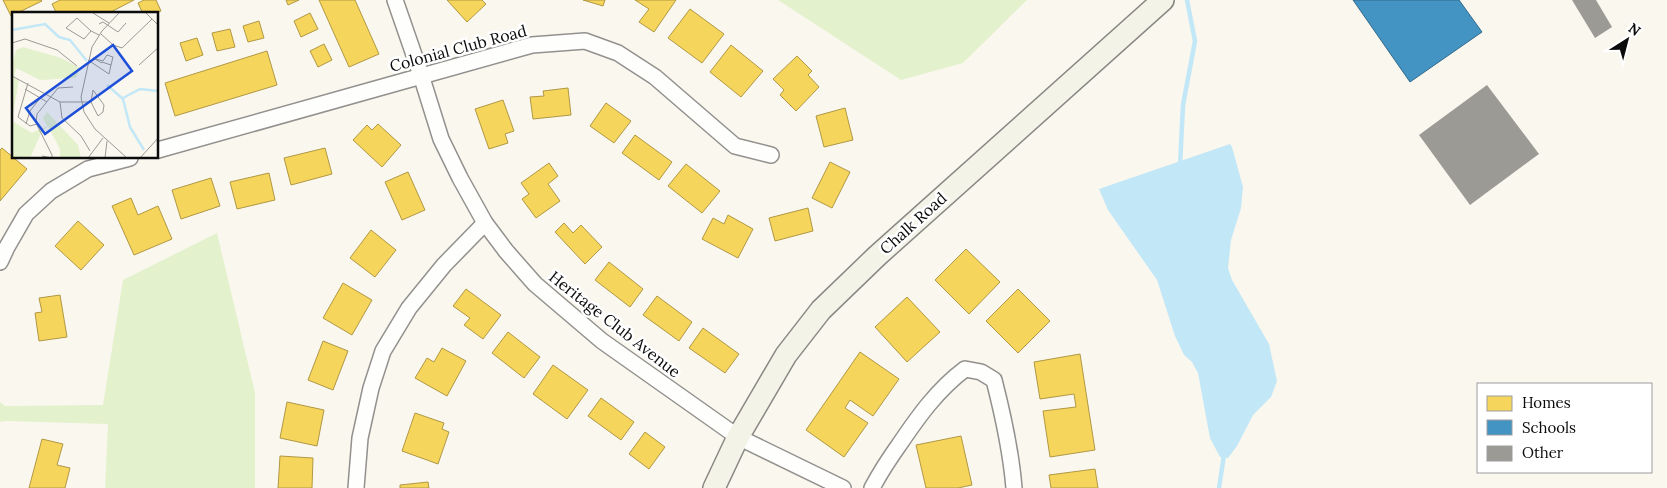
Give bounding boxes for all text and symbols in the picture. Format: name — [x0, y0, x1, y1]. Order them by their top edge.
inset map — [12, 12, 159, 159]
north arrow — [1602, 15, 1652, 65]
text: N — [1625, 19, 1644, 40]
street label: Colonial Club Road — [387, 20, 529, 76]
street label: Chalk Road — [875, 187, 951, 258]
street label: Heritage Club Avenue — [545, 266, 685, 382]
legend — [1477, 383, 1652, 473]
text: Homes — [1522, 393, 1571, 412]
text: Schools — [1522, 418, 1576, 437]
text: Other — [1522, 443, 1564, 462]

